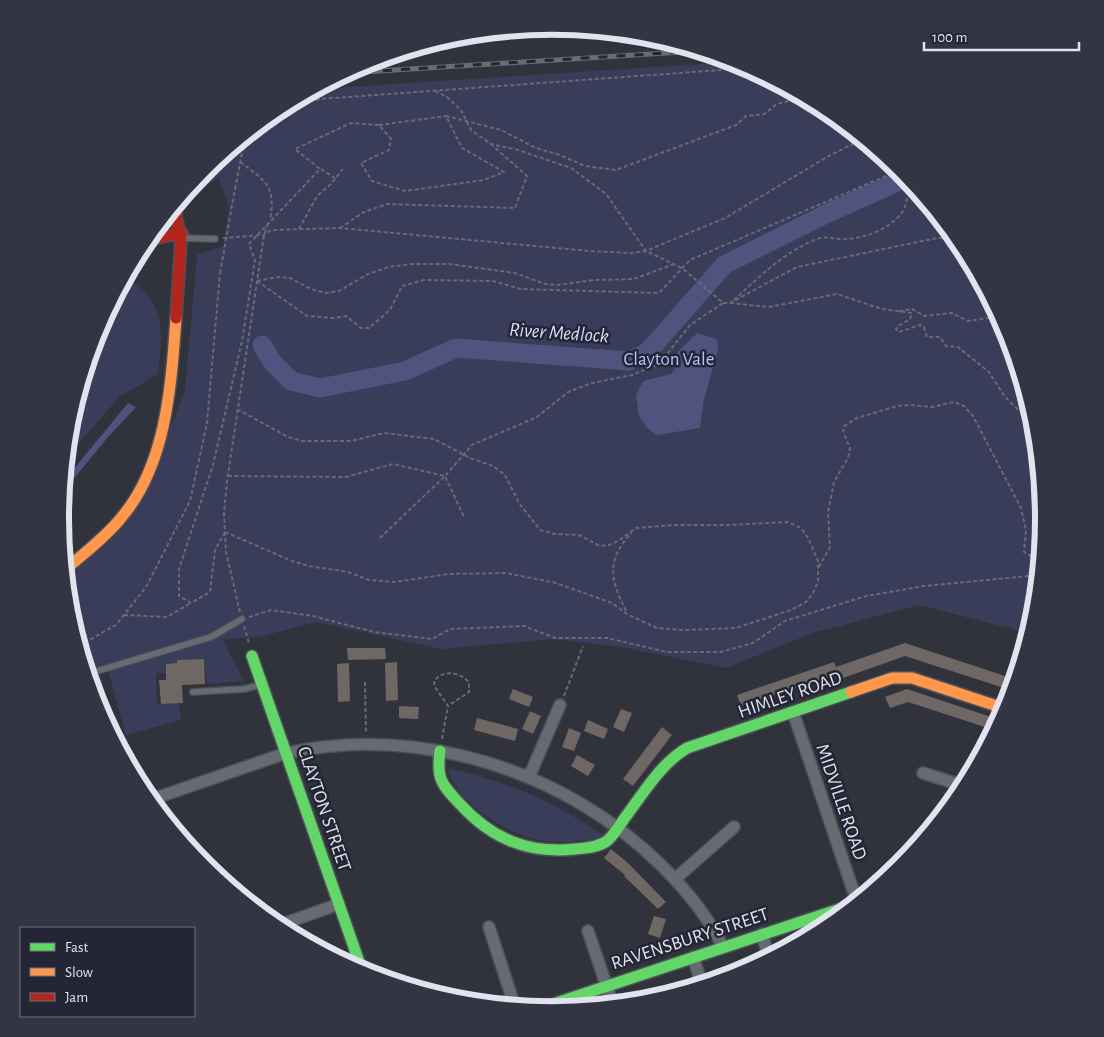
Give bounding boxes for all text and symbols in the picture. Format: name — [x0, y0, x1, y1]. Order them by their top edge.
scale bar — [924, 20, 1079, 52]
text: 100 m — [932, 30, 967, 45]
water label: River Medlock — [508, 320, 610, 346]
park label: Clayton Vale — [623, 350, 715, 369]
street label: HIMLEY ROAD — [736, 668, 844, 722]
street label: MIDVILLE ROAD — [812, 742, 870, 862]
street label: CLAYTON STREET — [294, 744, 354, 874]
street label: RAVENSBURY STREET — [609, 905, 771, 973]
legend — [20, 927, 195, 1017]
text: Fast — [65, 940, 89, 955]
text: Slow — [65, 965, 93, 980]
text: Jam — [65, 990, 88, 1005]

